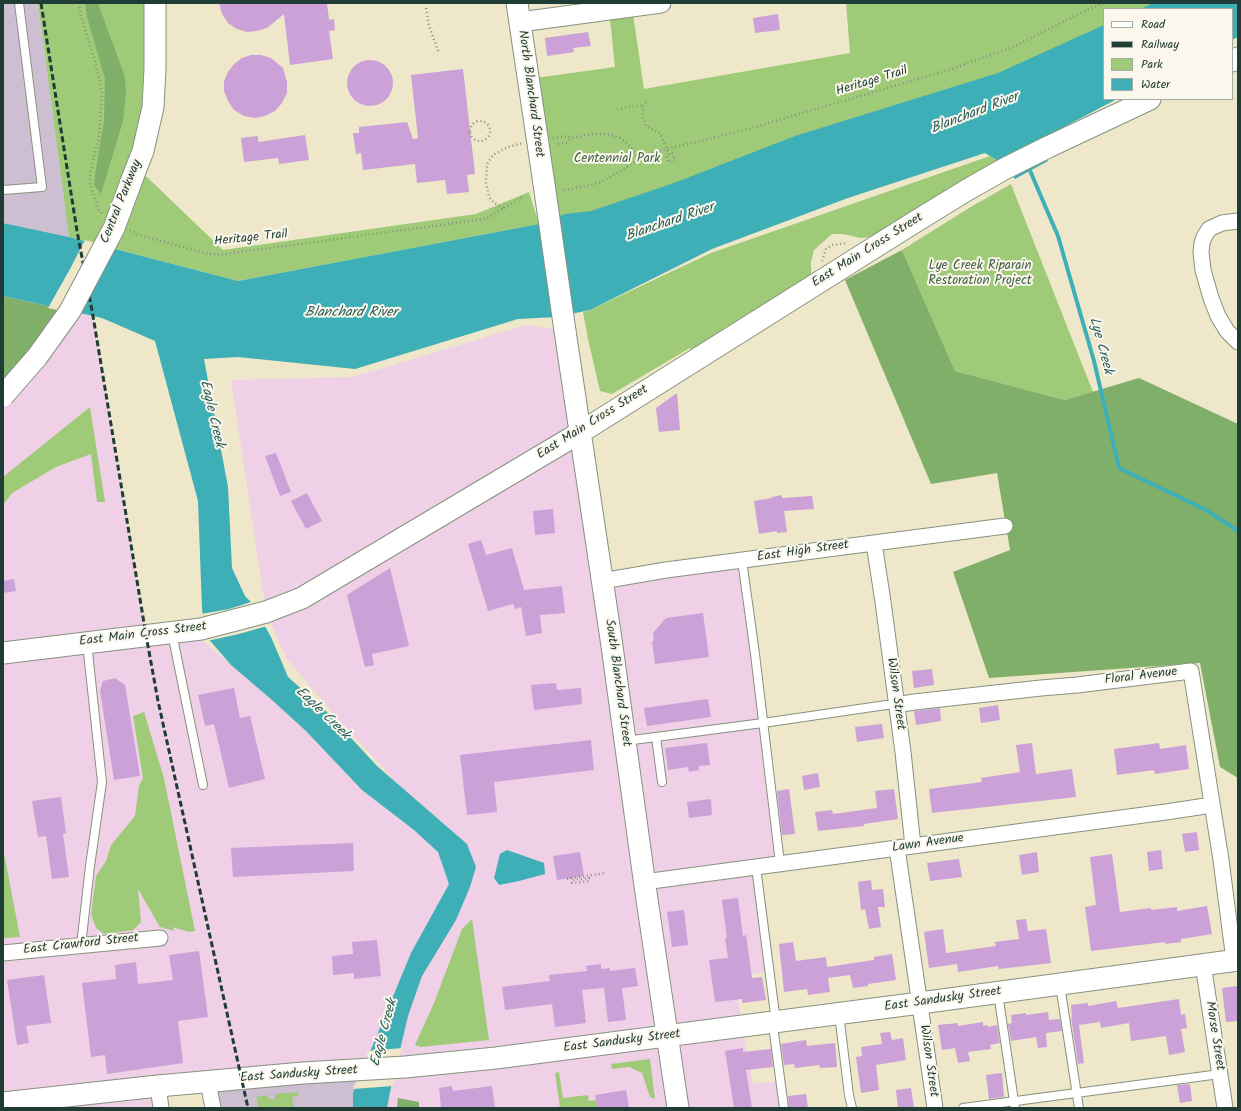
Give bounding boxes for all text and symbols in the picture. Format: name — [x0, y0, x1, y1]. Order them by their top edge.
legend — [1103, 8, 1233, 100]
text: Road — [1141, 15, 1165, 34]
street label: North Blanchard Street — [513, 29, 547, 159]
text: Railway — [1141, 35, 1179, 54]
text: Park — [1141, 55, 1163, 74]
street label: Heritage Trail — [834, 64, 910, 100]
text: Water — [1141, 75, 1170, 94]
water label: Blanchard River — [929, 90, 1021, 138]
park label: Centennial Park — [574, 152, 660, 168]
street label: Central Parkway — [98, 158, 146, 246]
water label: Blanchard River — [624, 200, 716, 246]
street label: East Main Cross Street — [809, 210, 927, 292]
street label: Heritage Trail — [213, 227, 289, 251]
park label: Lye Creek Riparain Restoration Project — [928, 259, 1032, 290]
water label: Blanchard River — [305, 306, 397, 322]
water label: Lye Creek — [1084, 316, 1116, 376]
water label: Eagle Creek — [195, 379, 227, 449]
street label: East Main Cross Street — [534, 382, 652, 464]
street label: East High Street — [756, 538, 850, 566]
street label: South Blanchard Street — [600, 618, 634, 748]
street label: East Main Cross Street — [78, 619, 208, 651]
street label: Wilson Street — [882, 657, 908, 731]
street label: Floral Avenue — [1104, 665, 1178, 689]
water label: Eagle Creek — [291, 684, 353, 744]
street label: Lawn Avenue — [891, 831, 965, 857]
street label: East Crawford Street — [22, 931, 140, 959]
street label: East Sandusky Street — [883, 984, 1003, 1016]
water label: Eagle Creek — [368, 998, 402, 1068]
street label: Morse Street — [1201, 1000, 1227, 1072]
street label: Wilson Street — [915, 1024, 941, 1098]
street label: East Sandusky Street — [562, 1027, 682, 1057]
street label: East Sandusky Street — [240, 1063, 358, 1087]

